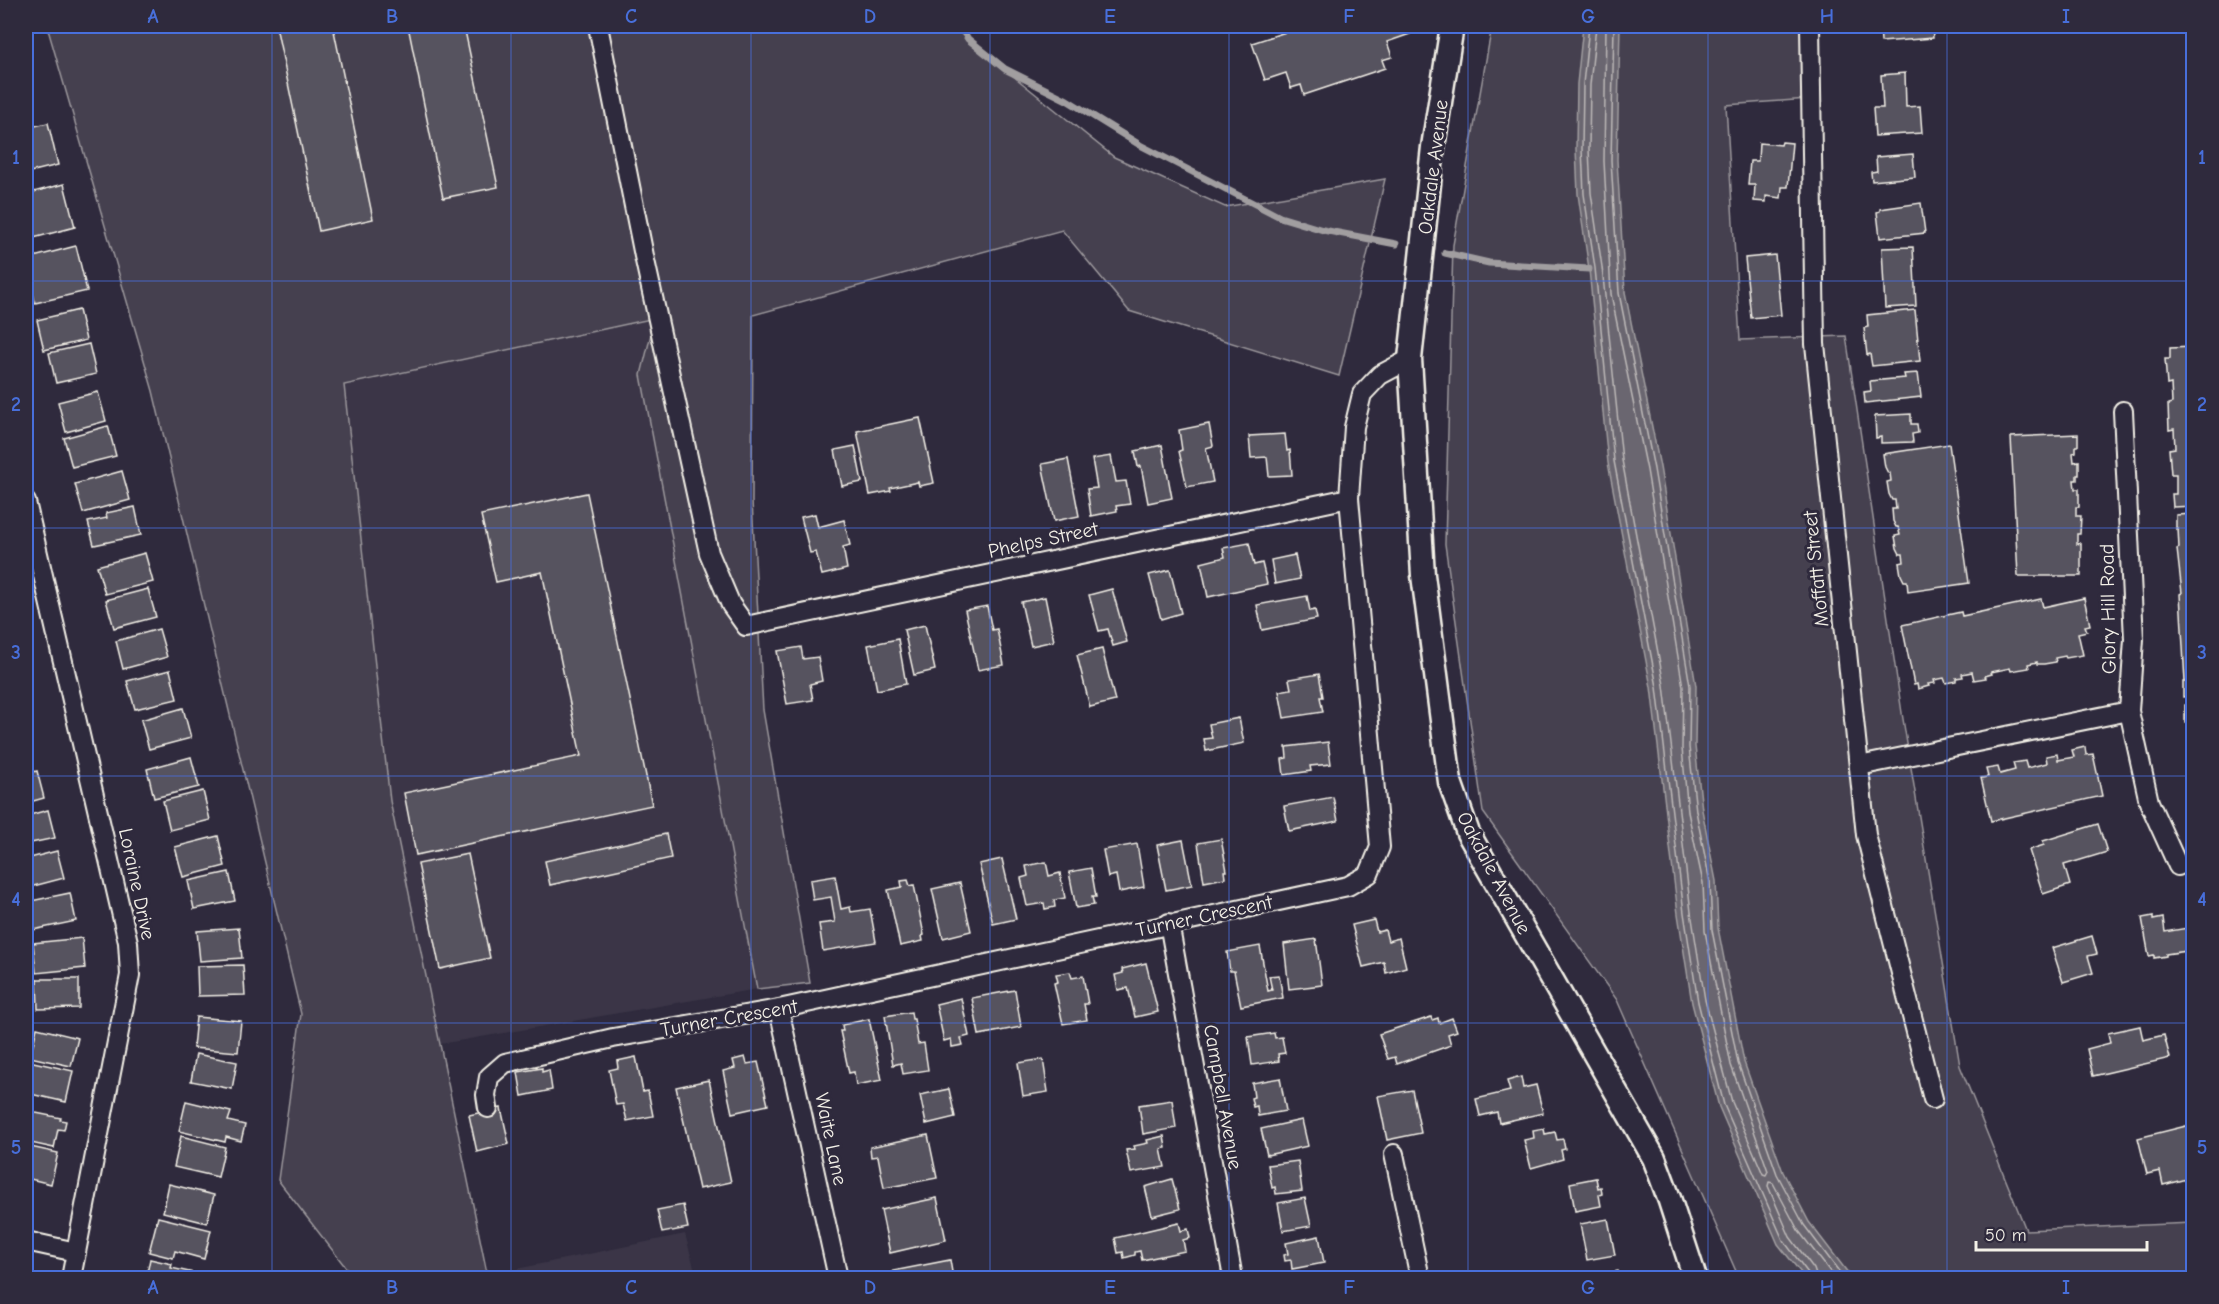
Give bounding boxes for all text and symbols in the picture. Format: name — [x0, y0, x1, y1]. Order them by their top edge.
text: A — [147, 5, 159, 28]
text: B — [386, 5, 398, 28]
text: C — [625, 5, 637, 28]
text: D — [864, 5, 876, 28]
text: E — [1104, 5, 1116, 28]
text: F — [1343, 5, 1355, 28]
text: G — [1581, 5, 1595, 28]
text: H — [1820, 5, 1834, 28]
text: I — [2062, 5, 2070, 28]
street label: Oakdale Avenue — [1413, 98, 1453, 236]
text: 1 — [12, 146, 20, 169]
text: 1 — [2198, 146, 2206, 169]
text: 2 — [11, 393, 21, 416]
text: 2 — [2197, 393, 2207, 416]
street label: Moffatt Street — [1798, 509, 1834, 628]
street label: Phelps Street — [986, 517, 1101, 563]
street label: Glory Hill Road — [2095, 544, 2121, 674]
text: 3 — [11, 641, 21, 664]
text: 3 — [2197, 641, 2207, 664]
street label: Oakdale Avenue — [1452, 808, 1536, 938]
street label: Loraine Drive — [114, 826, 160, 942]
text: 4 — [11, 888, 21, 911]
text: 4 — [2197, 888, 2207, 911]
street label: Turner Crescent — [1134, 890, 1276, 942]
street label: Turner Crescent — [659, 994, 801, 1041]
street label: Campbell Avenue — [1199, 1023, 1247, 1171]
street label: Waite Lane — [810, 1091, 852, 1187]
text: 5 — [11, 1136, 21, 1159]
text: 5 — [2197, 1136, 2207, 1159]
scale bar — [1976, 1214, 2147, 1252]
text: 50 m — [1985, 1225, 2027, 1246]
text: A — [147, 1276, 159, 1299]
text: B — [386, 1276, 398, 1299]
text: C — [625, 1276, 637, 1299]
text: D — [864, 1276, 876, 1299]
text: E — [1104, 1276, 1116, 1299]
text: F — [1343, 1276, 1355, 1299]
text: G — [1581, 1276, 1595, 1299]
text: H — [1820, 1276, 1834, 1299]
text: I — [2062, 1276, 2070, 1299]

